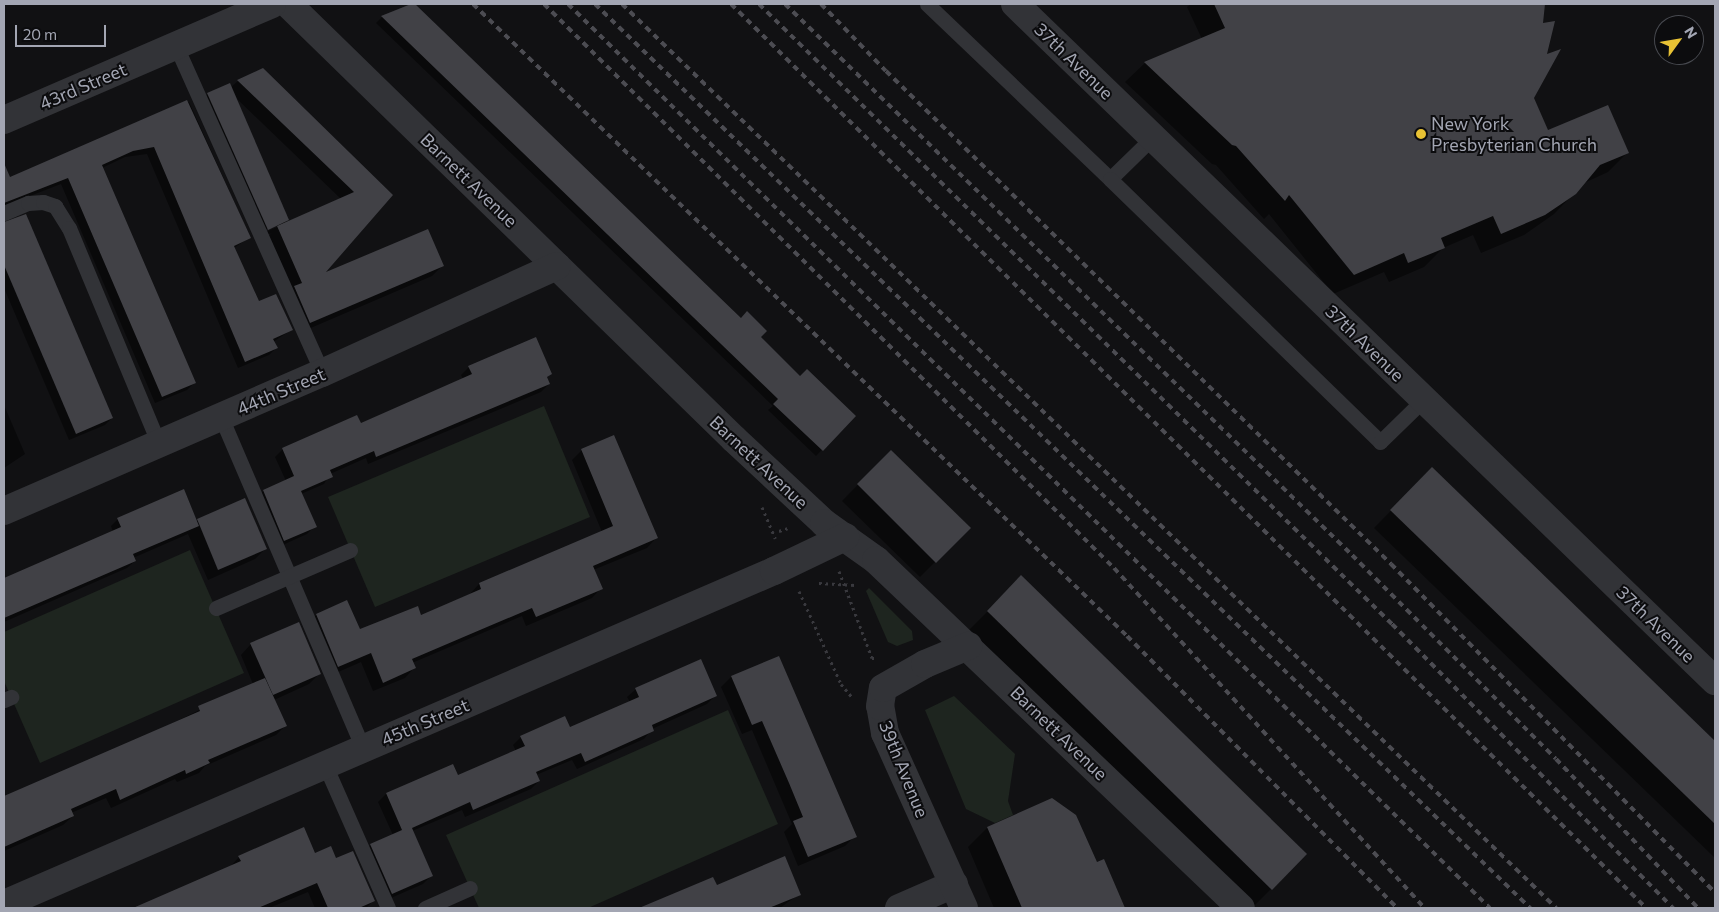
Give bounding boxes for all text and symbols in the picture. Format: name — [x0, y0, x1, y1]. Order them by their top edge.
scale bar — [18, 15, 109, 47]
north arrow — [1654, 15, 1704, 65]
street label: 37th Avenue — [1030, 18, 1118, 104]
text: N — [1681, 23, 1701, 41]
text: 20 m — [23, 25, 57, 43]
street label: 43rd Street — [36, 58, 130, 114]
place label: New York Presbyterian Church — [1431, 113, 1597, 156]
street label: Barnett Avenue — [416, 128, 522, 232]
marker: New York Presbyterian Church — [1415, 128, 1427, 140]
street label: 37th Avenue — [1321, 300, 1409, 386]
street label: 44th Street — [234, 363, 328, 419]
street label: Barnett Avenue — [706, 411, 812, 513]
street label: 37th Avenue — [1612, 581, 1700, 667]
street label: Barnett Avenue — [1006, 681, 1112, 785]
street label: 45th Street — [378, 694, 472, 750]
street label: 39th Avenue — [875, 718, 933, 820]

